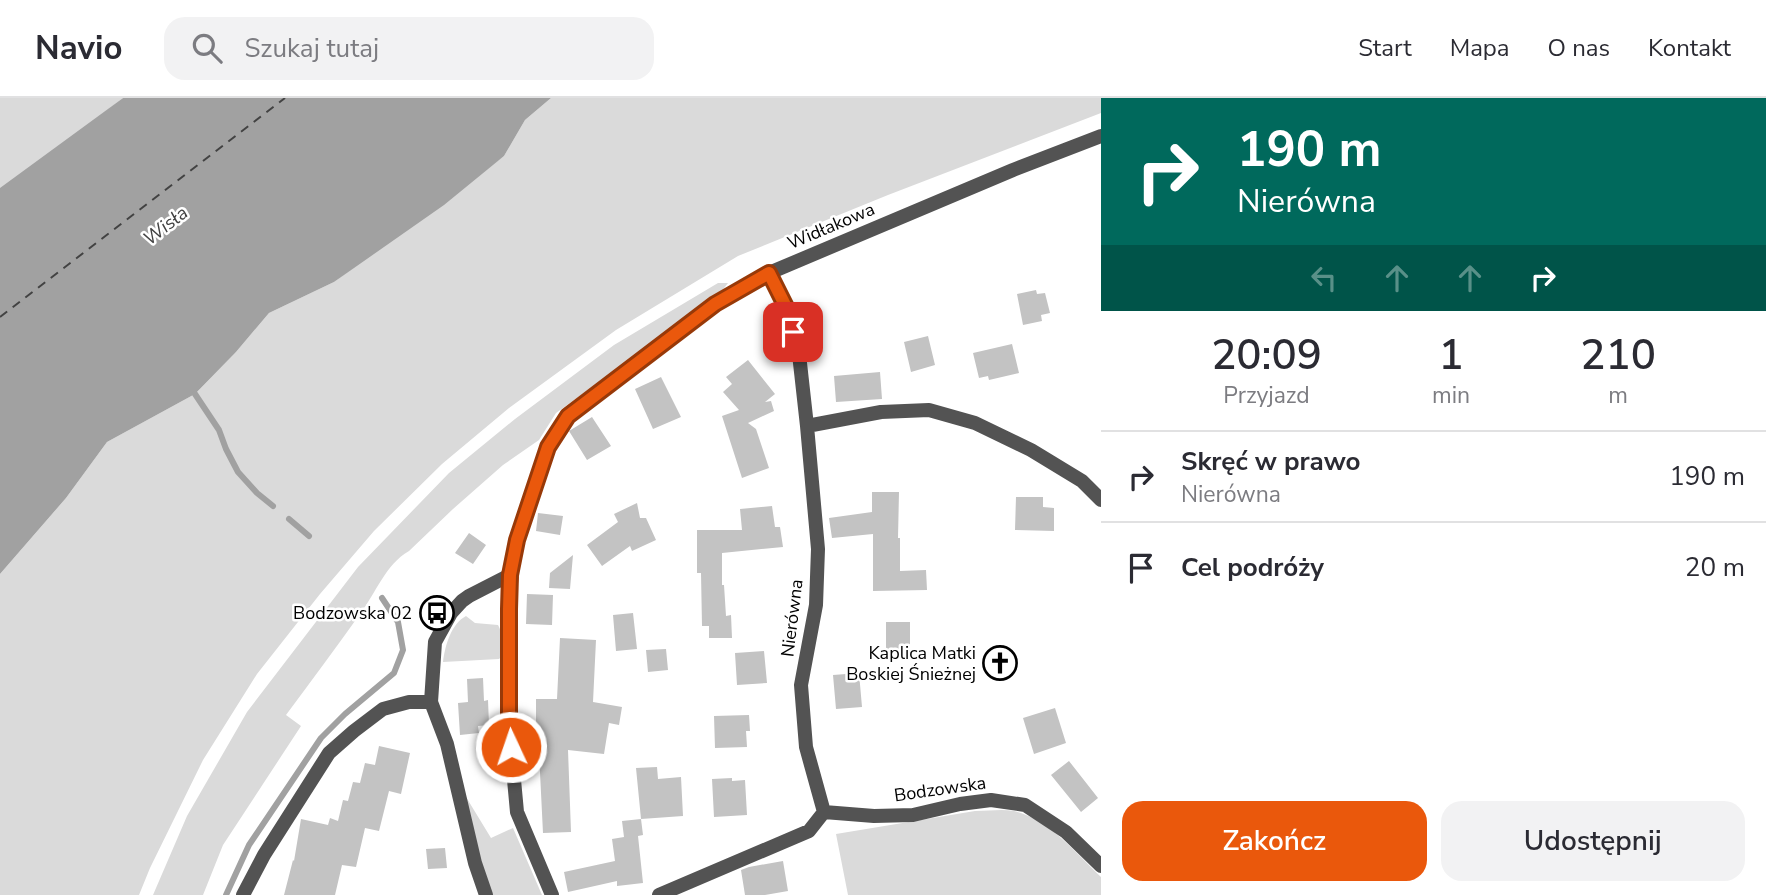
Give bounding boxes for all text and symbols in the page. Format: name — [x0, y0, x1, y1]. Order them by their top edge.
search box — [164, 17, 654, 80]
text: Navio — [35, 26, 122, 71]
icon: search — [188, 29, 226, 67]
text: Szukaj tutaj — [244, 31, 379, 66]
text: Start — [1358, 32, 1412, 64]
text: Mapa — [1450, 32, 1510, 64]
text: O nas — [1548, 32, 1610, 64]
text: Kontakt — [1648, 32, 1731, 64]
text: 190 m — [1237, 116, 1381, 183]
icon: right — [1122, 126, 1213, 217]
text: Nierówna — [1237, 180, 1376, 223]
street label: Widłakowa — [784, 197, 878, 255]
water label: Wisła — [138, 200, 193, 251]
icon: left — [1305, 259, 1343, 297]
icon: ahead — [1378, 259, 1416, 297]
icon: ahead — [1451, 259, 1489, 297]
icon: right — [1524, 259, 1562, 297]
pin — [763, 302, 823, 362]
icon: arrive — [774, 313, 812, 351]
text: 20:09 — [1211, 327, 1322, 384]
text: 1 — [1438, 327, 1464, 384]
text: 210 — [1580, 327, 1656, 384]
text: Przyjazd — [1223, 380, 1310, 411]
text: min — [1432, 380, 1470, 411]
text: m — [1608, 380, 1628, 411]
text: Skręć w prawo — [1181, 444, 1361, 479]
icon: right — [1122, 458, 1160, 496]
text: 190 m — [1669, 459, 1745, 494]
text: Nierówna — [1181, 479, 1281, 510]
icon: arrive — [1122, 549, 1160, 587]
text: Cel podróży — [1181, 550, 1324, 585]
text: 20 m — [1685, 550, 1745, 585]
street label: Nierówna — [775, 578, 809, 658]
bus stop icon: Bodzowska 02 — [418, 594, 456, 632]
place label: Bodzowska 02 — [293, 601, 412, 625]
place label: Kaplica Matki Boskiej Śnieżnej — [846, 641, 976, 686]
church icon: Kaplica Matki Boskiej Śnieżnej — [981, 644, 1019, 682]
position arrow — [474, 710, 548, 784]
street label: Bodzowska — [892, 771, 988, 807]
button: Zakończ — [1122, 801, 1427, 881]
button: Udostępnij — [1441, 801, 1745, 881]

